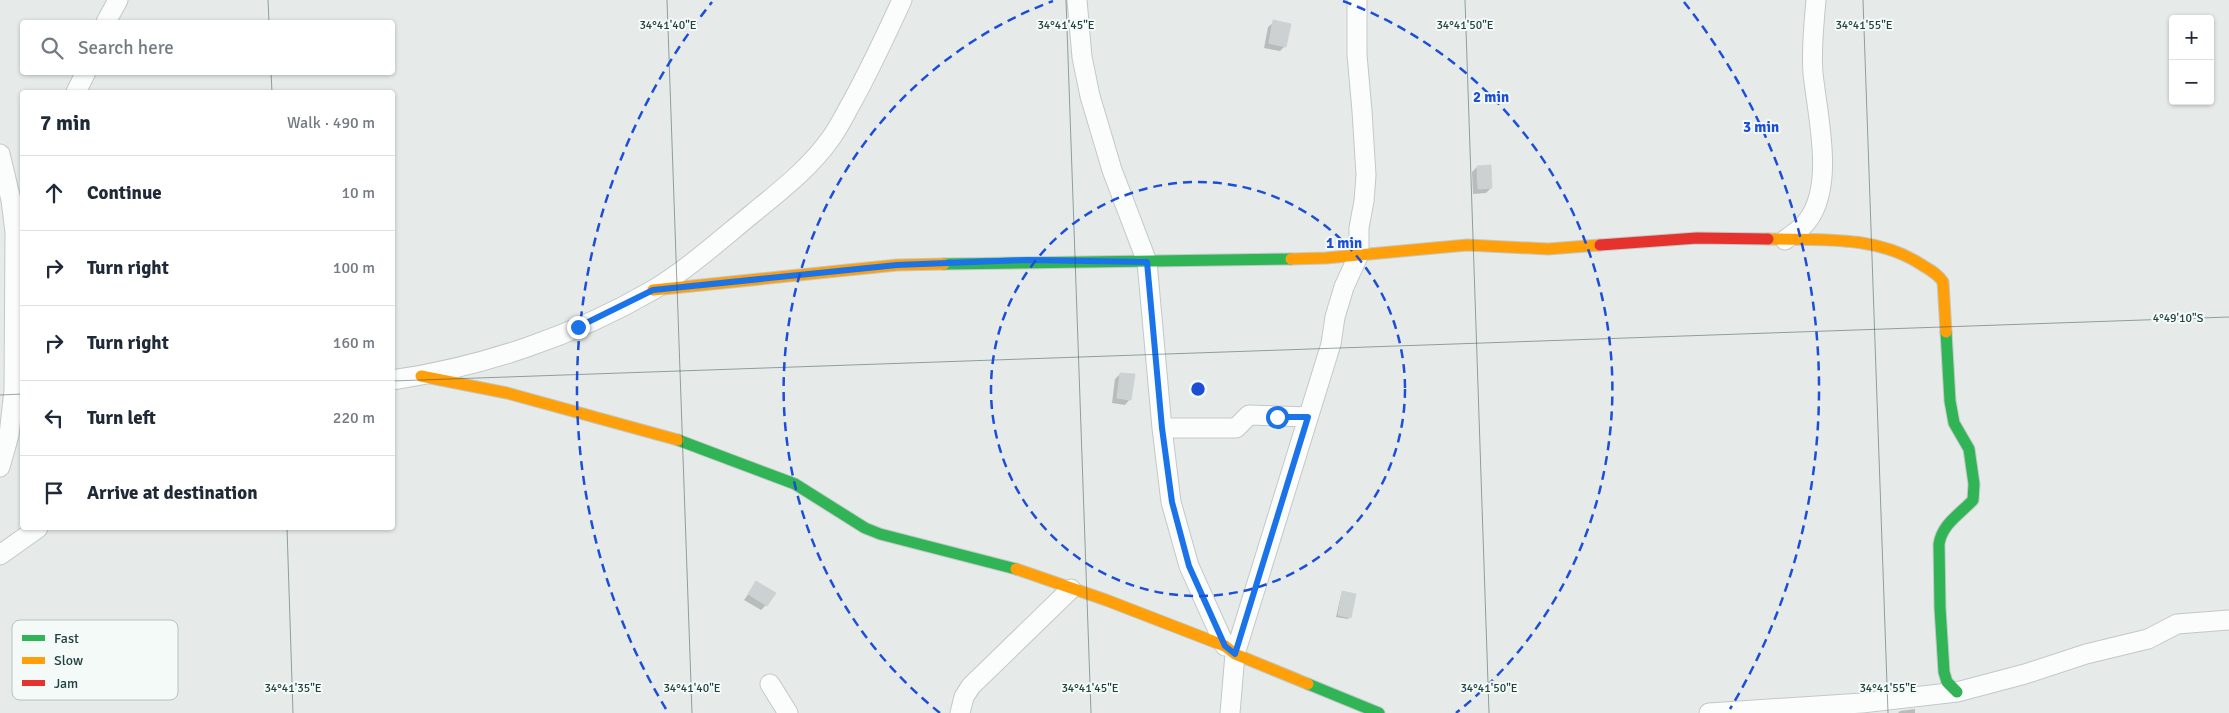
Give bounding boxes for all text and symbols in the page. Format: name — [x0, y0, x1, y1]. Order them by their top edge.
map controls — [2169, 15, 2214, 105]
button: + — [2169, 15, 2214, 60]
text: 34°41'40"E — [639, 18, 697, 33]
text: 34°41'45"E — [1037, 18, 1095, 33]
text: 34°41'50"E — [1436, 18, 1494, 33]
text: 34°41'55"E — [1835, 18, 1893, 33]
search box — [20, 20, 395, 75]
icon: search — [38, 34, 66, 62]
text: Search here — [78, 36, 174, 60]
button: − — [2169, 60, 2214, 105]
text: 2 min — [1473, 88, 1509, 106]
text: 7 min — [40, 110, 91, 136]
text: Walk · 490 m — [287, 113, 375, 133]
text: 3 min — [1743, 118, 1779, 136]
icon: ahead — [40, 179, 68, 207]
text: Continue — [87, 181, 162, 205]
text: 10 m — [341, 183, 375, 203]
text: 1 min — [1326, 234, 1362, 252]
icon: right — [40, 254, 68, 282]
text: Turn right — [87, 256, 169, 280]
text: 100 m — [333, 258, 375, 278]
text: 4°49'10"S — [2153, 311, 2204, 326]
route end — [567, 316, 590, 339]
icon: right — [40, 329, 68, 357]
text: Turn right — [87, 331, 169, 355]
text: 160 m — [333, 333, 375, 353]
centre of rings — [1189, 380, 1207, 398]
icon: left — [40, 404, 68, 432]
text: Turn left — [87, 406, 156, 430]
route start — [1266, 406, 1289, 429]
text: 220 m — [333, 408, 375, 428]
icon: arrive — [40, 479, 68, 507]
text: Arrive at destination — [87, 481, 258, 505]
legend — [12, 620, 178, 700]
text: Fast — [54, 630, 79, 647]
text: Slow — [54, 652, 83, 669]
text: Jam — [54, 675, 78, 692]
text: 34°41'35"E — [264, 681, 322, 696]
text: 34°41'40"E — [663, 681, 721, 696]
text: 34°41'45"E — [1061, 681, 1119, 696]
text: 34°41'50"E — [1460, 681, 1518, 696]
text: 34°41'55"E — [1859, 681, 1917, 696]

